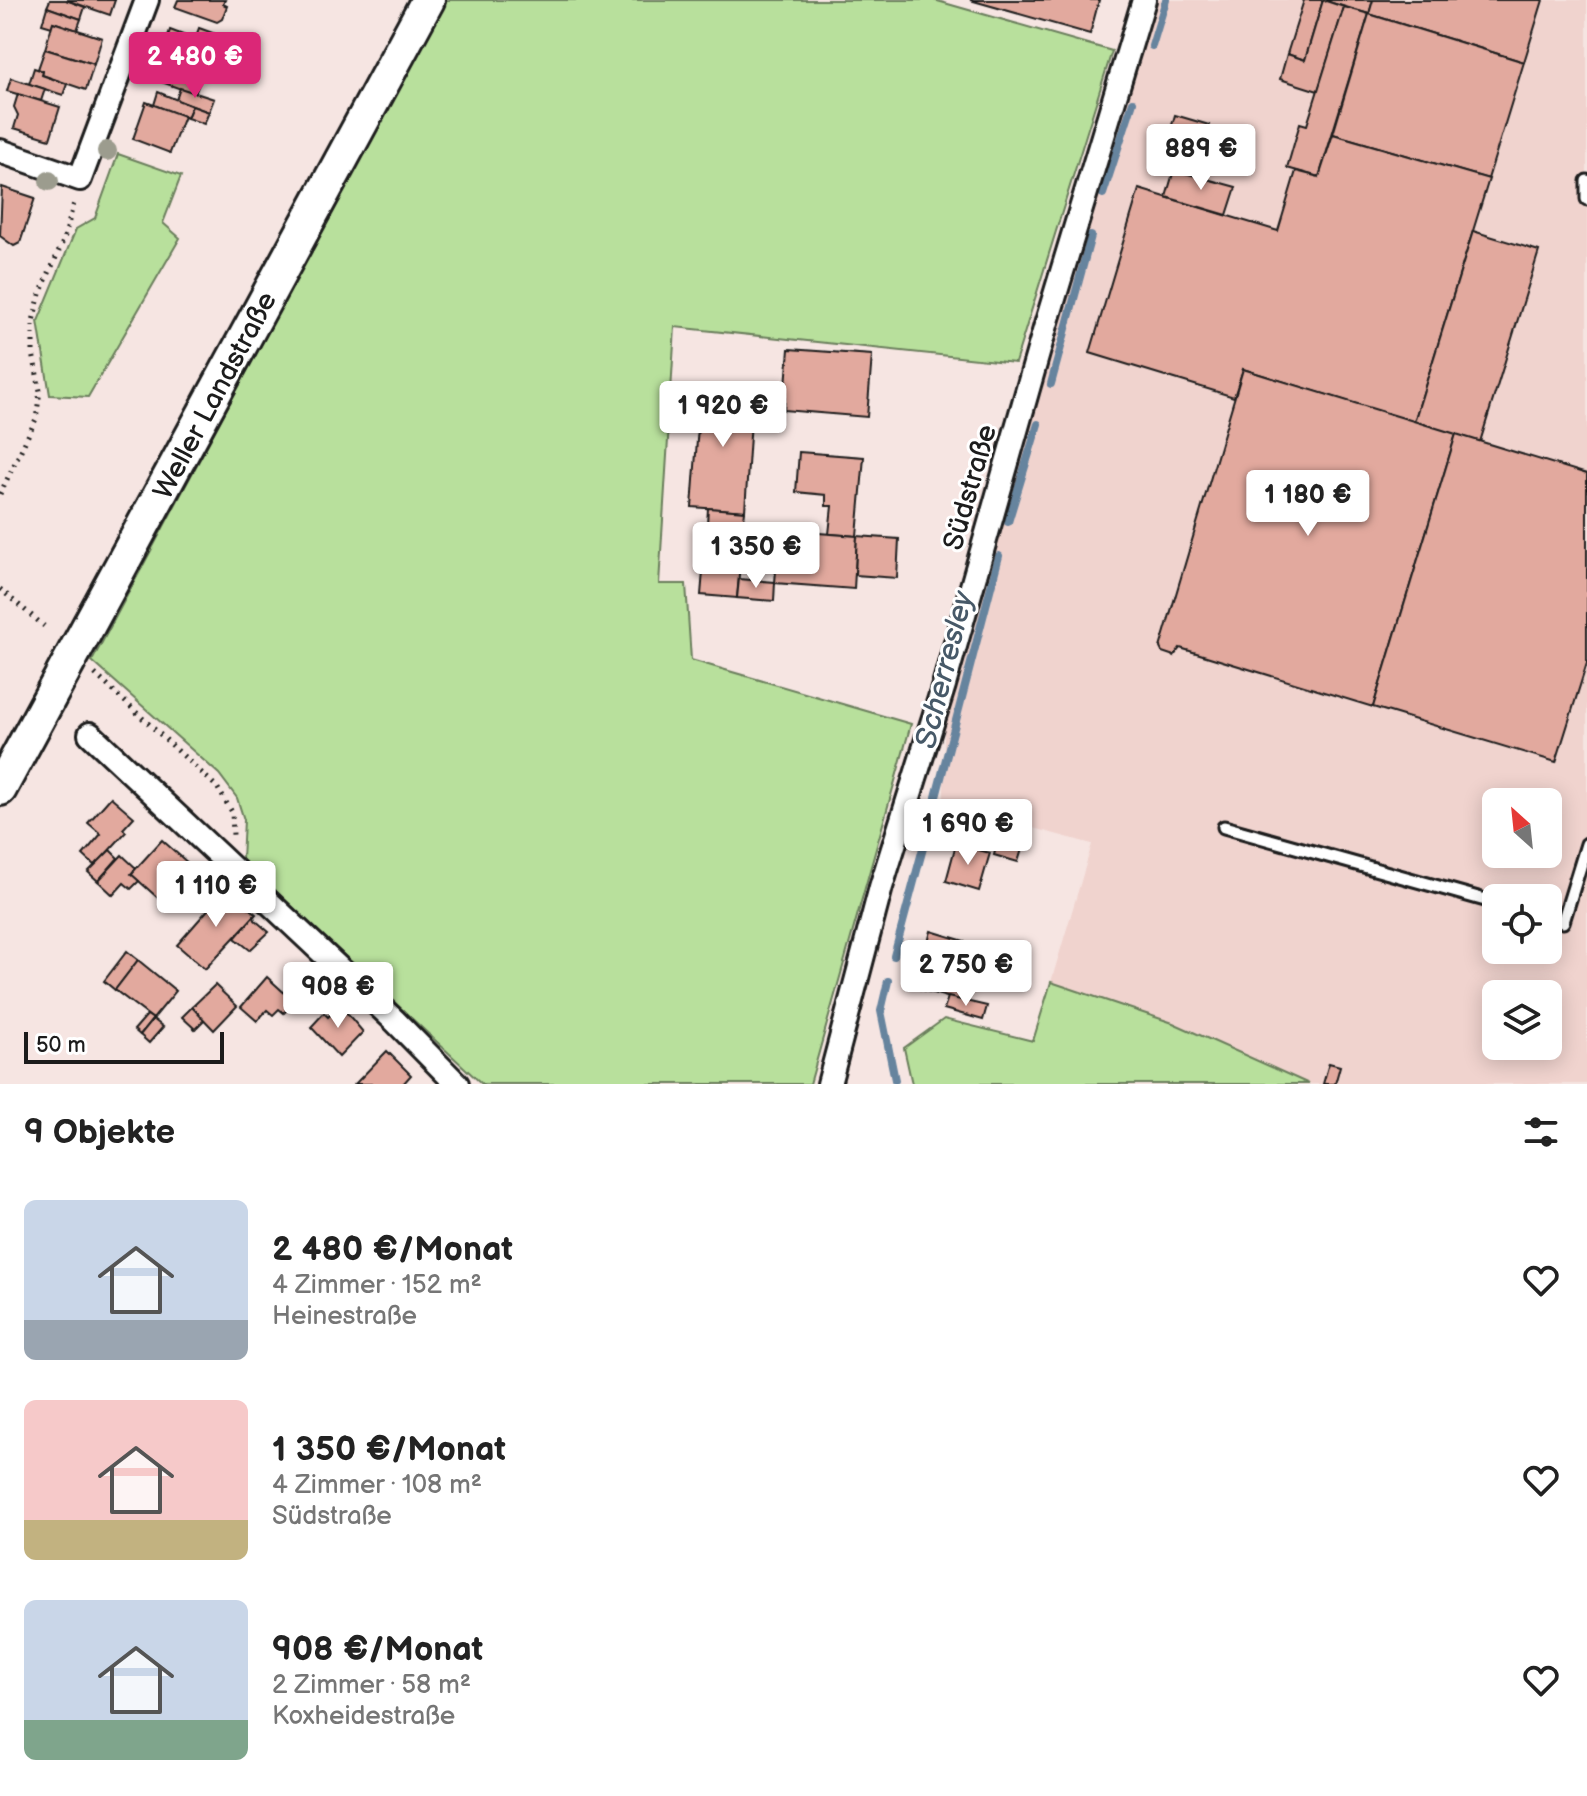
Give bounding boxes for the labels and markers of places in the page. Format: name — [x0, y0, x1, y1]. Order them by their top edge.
pin: 2 480 € — [121, 32, 269, 100]
pin: 889 € — [1145, 124, 1257, 192]
pin: 1 920 € — [649, 381, 797, 449]
pin: 1 180 € — [1234, 470, 1382, 538]
pin: 1 350 € — [682, 522, 830, 590]
pin: 1 690 € — [894, 799, 1042, 867]
pin: 1 110 € — [142, 861, 290, 929]
pin: 2 750 € — [892, 940, 1040, 1008]
pin: 908 € — [282, 962, 394, 1030]

